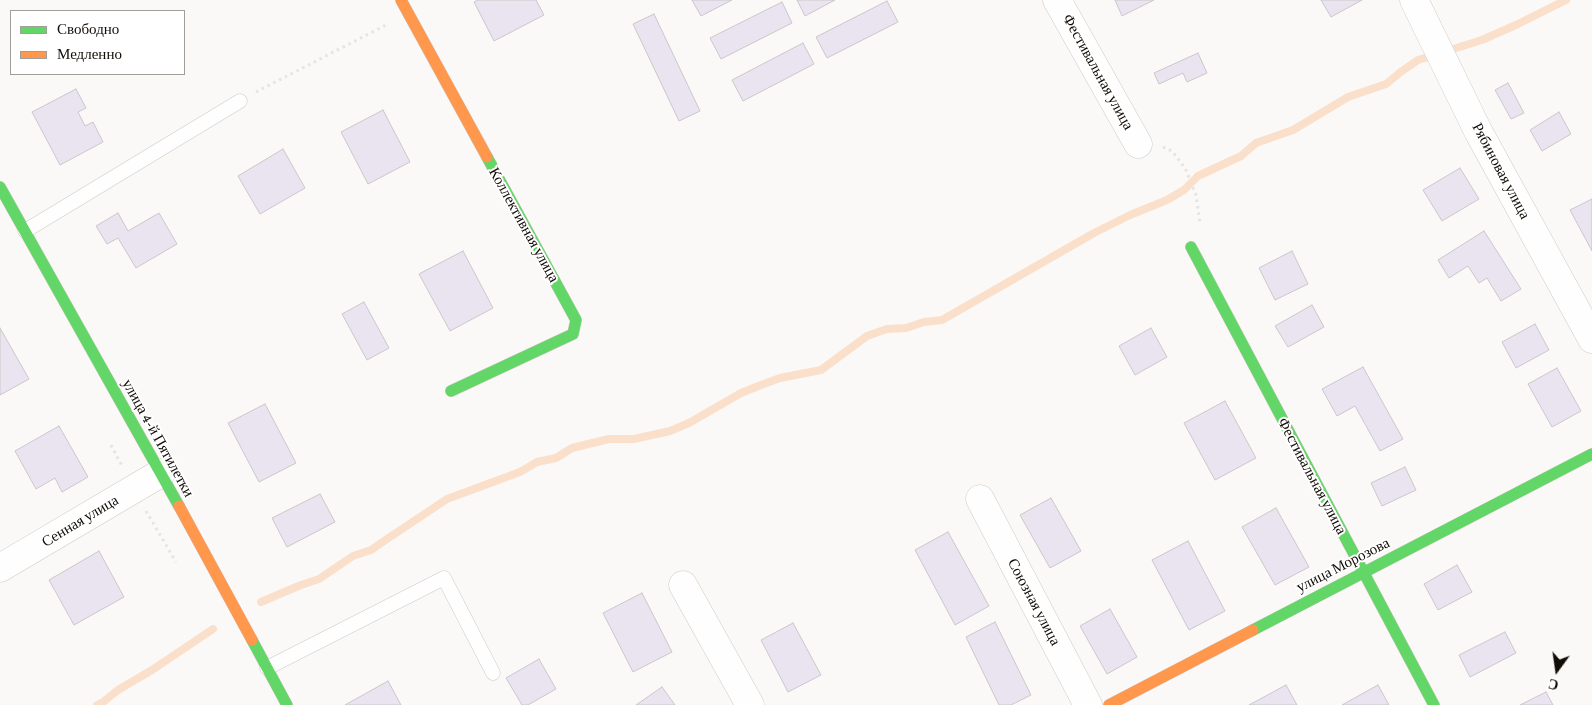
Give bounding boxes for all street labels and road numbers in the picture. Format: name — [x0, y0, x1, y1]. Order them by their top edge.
street label: Фестивальная улица — [1059, 11, 1137, 133]
street label: Рябиновая улица — [1468, 120, 1534, 222]
street label: Коллективная улица — [485, 164, 563, 286]
street label: улица 4-й Пятилетки — [118, 376, 198, 500]
street label: Фестивальная улица — [1274, 415, 1350, 537]
street label: Сенная улица — [38, 491, 122, 551]
street label: улица Морозова — [1293, 534, 1393, 596]
street label: Союзная улица — [1004, 555, 1064, 649]

